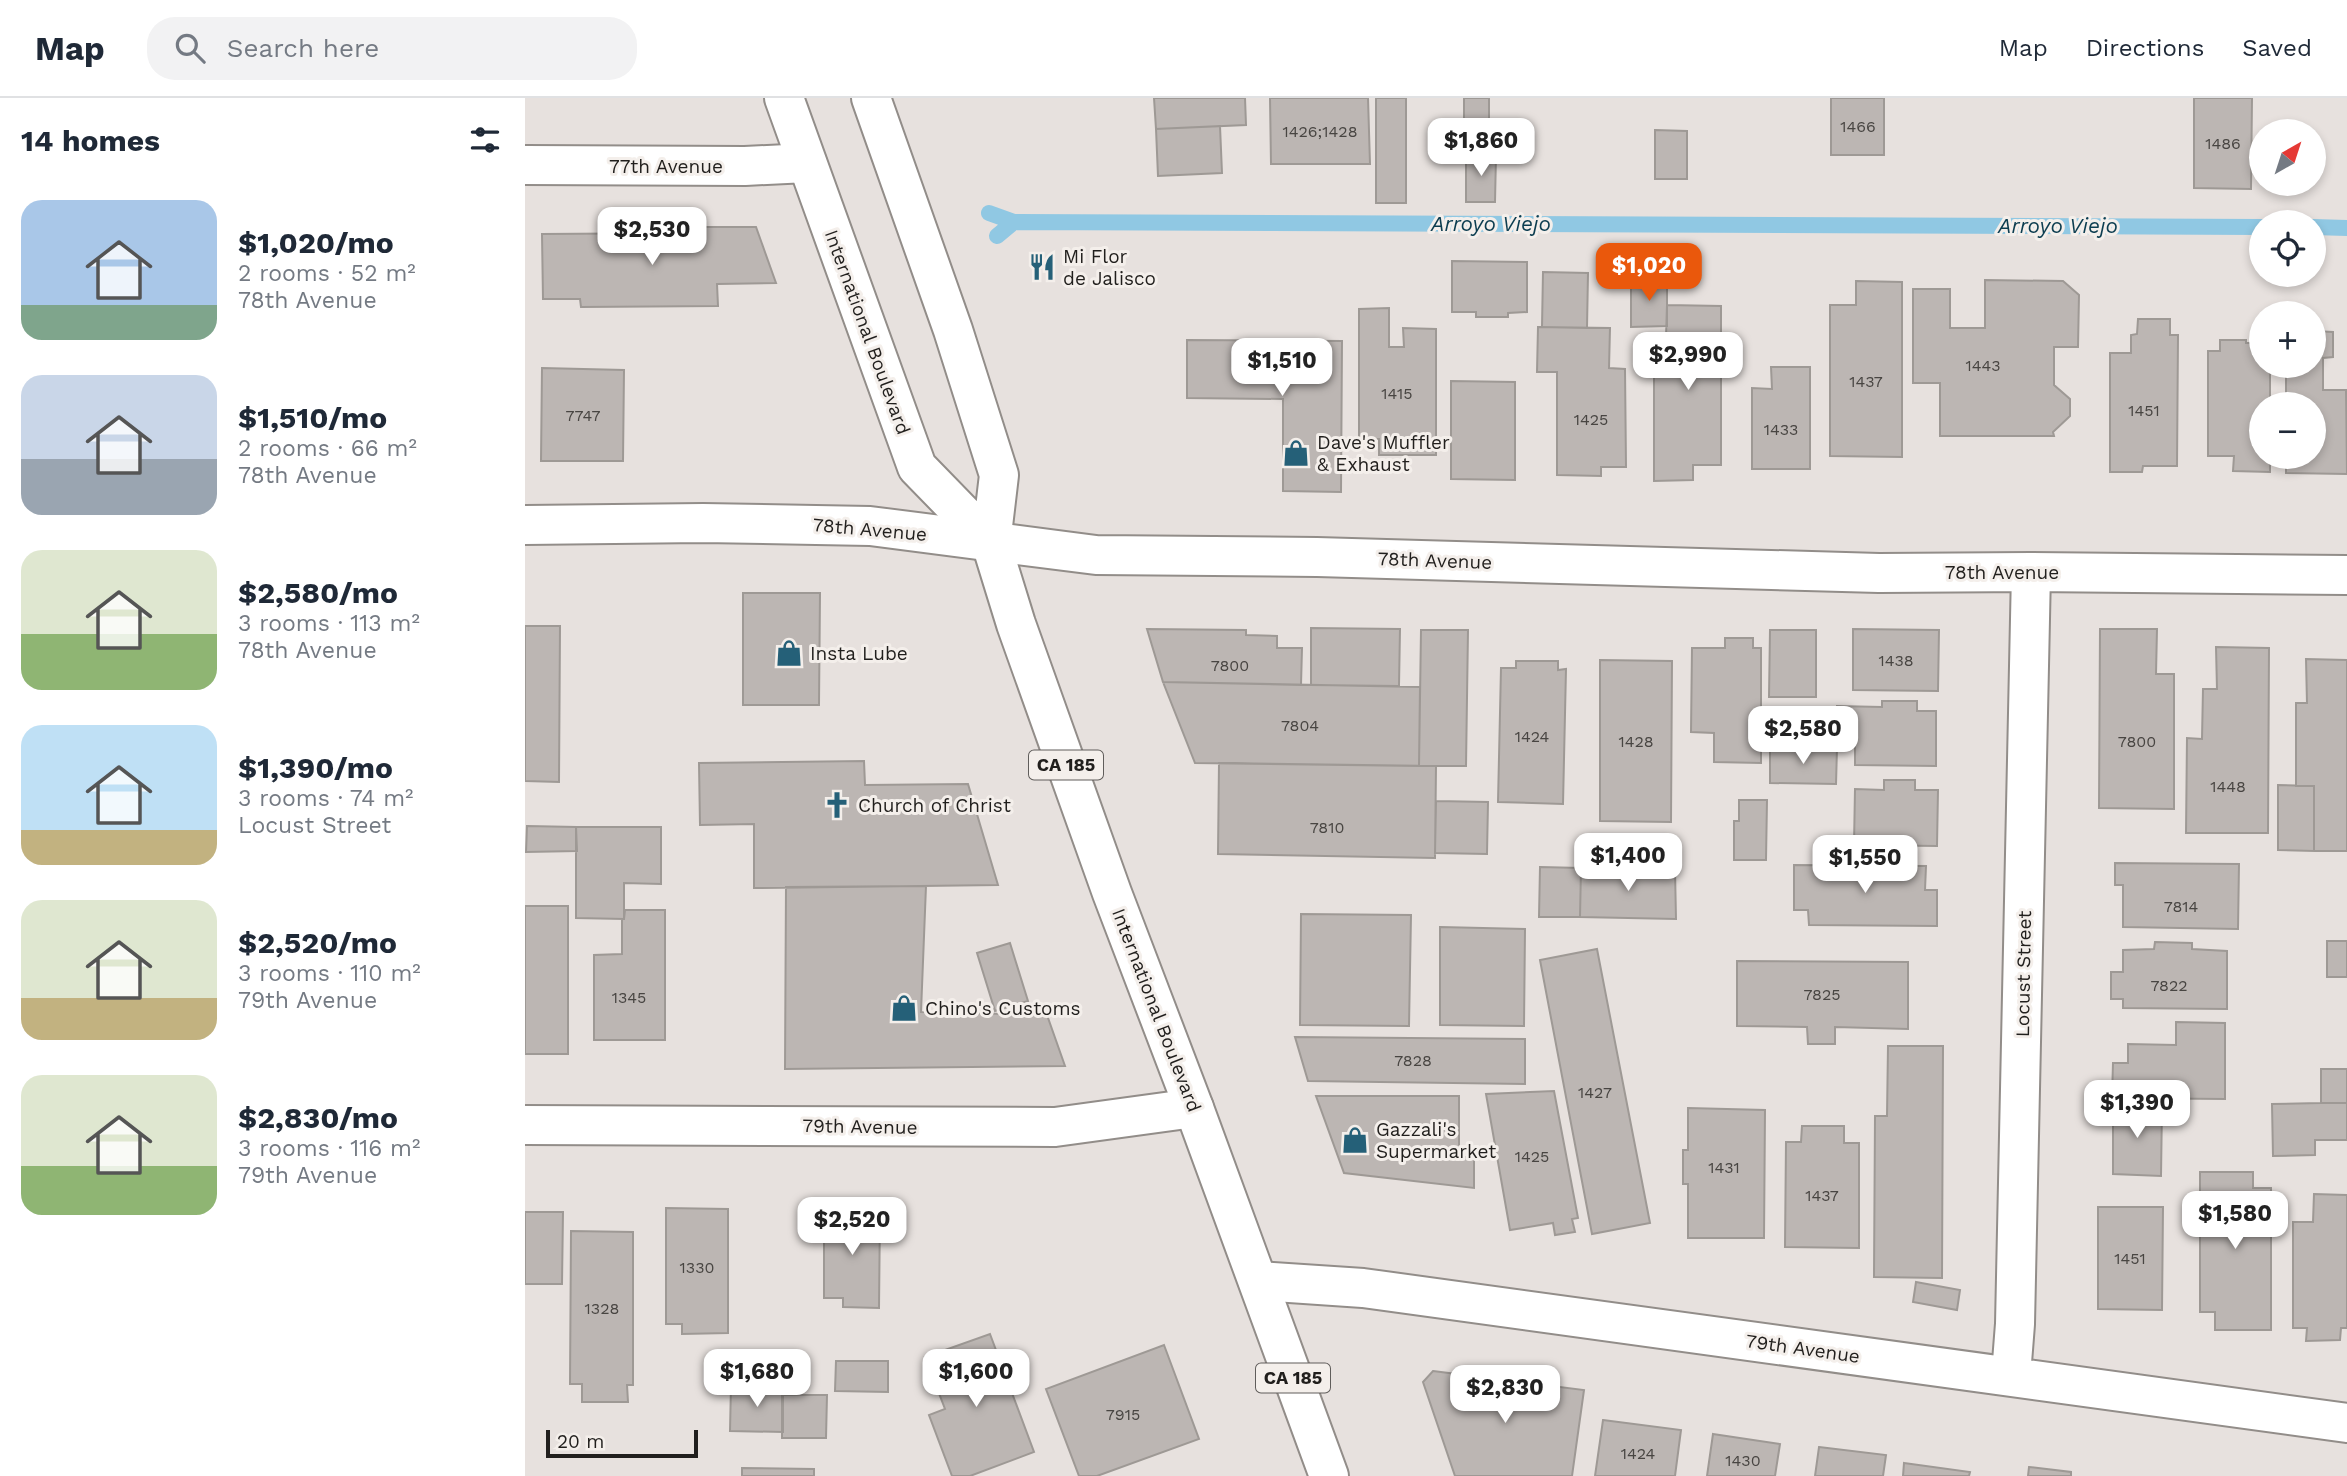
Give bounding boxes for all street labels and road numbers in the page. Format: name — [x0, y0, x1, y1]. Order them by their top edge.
street label: 77th Avenue — [609, 155, 723, 178]
street label: International Boulevard — [820, 227, 915, 438]
street label: 78th Avenue — [812, 513, 928, 546]
street label: 78th Avenue — [1377, 547, 1493, 574]
street label: 78th Avenue — [1945, 561, 2059, 584]
road number: CA 185 — [1029, 750, 1103, 780]
street label: International Boulevard — [1107, 905, 1206, 1115]
street label: Locust Street — [2011, 911, 2036, 1037]
street label: 79th Avenue — [802, 1114, 918, 1139]
street label: 79th Avenue — [1744, 1329, 1861, 1368]
road number: CA 185 — [1256, 1364, 1330, 1392]

